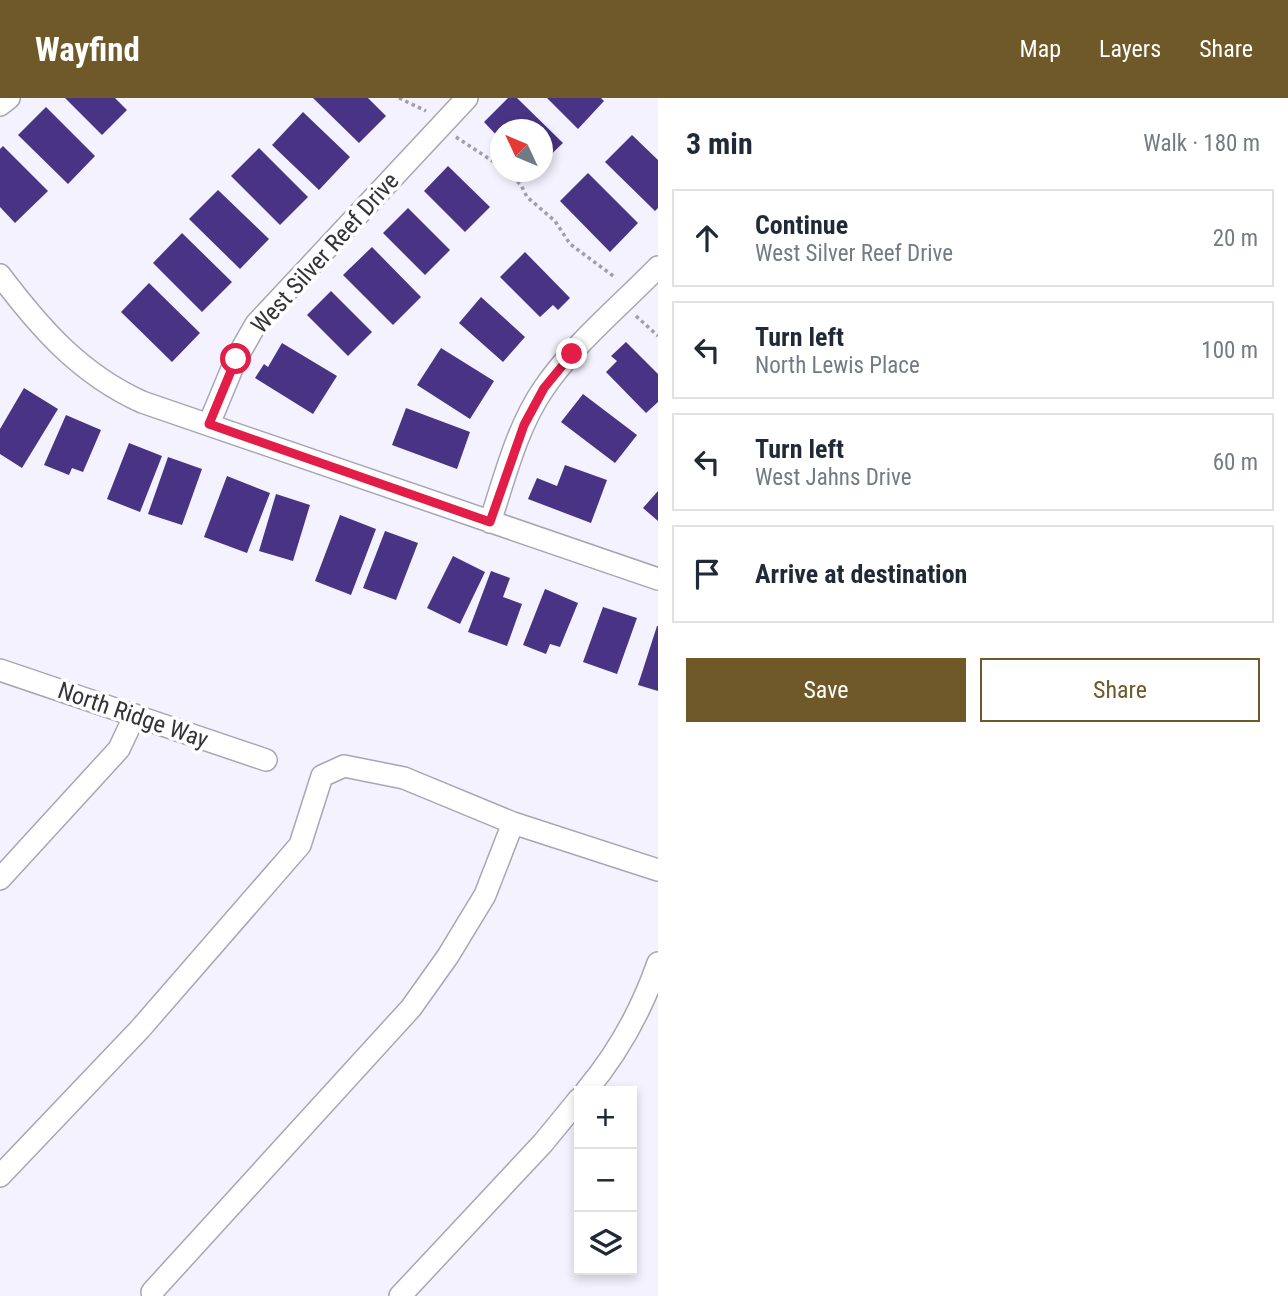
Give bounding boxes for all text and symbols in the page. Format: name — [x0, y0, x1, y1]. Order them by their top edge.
text: Wayfind — [35, 30, 140, 69]
text: Map — [1020, 35, 1061, 63]
text: Layers — [1099, 35, 1161, 63]
text: Share — [1199, 35, 1253, 63]
north arrow — [490, 119, 553, 182]
text: 3 min — [686, 126, 753, 161]
text: Walk · 180 m — [1143, 130, 1260, 157]
street label: West Silver Reef Drive — [245, 167, 405, 339]
text: Continue — [755, 210, 848, 240]
icon: ahead — [688, 219, 726, 257]
text: 20 m — [1213, 225, 1258, 252]
text: West Silver Reef Drive — [755, 240, 953, 267]
text: Turn left — [755, 322, 844, 352]
icon: left — [688, 331, 726, 369]
text: 100 m — [1201, 337, 1258, 364]
route end — [556, 338, 587, 369]
route start — [220, 343, 251, 374]
text: North Lewis Place — [755, 352, 920, 379]
text: Turn left — [755, 434, 844, 464]
icon: left — [688, 443, 726, 481]
text: 60 m — [1213, 449, 1258, 476]
text: West Jahns Drive — [755, 464, 912, 491]
icon: arrive — [688, 555, 726, 593]
text: Arrive at destination — [755, 559, 967, 589]
button: Save — [686, 658, 966, 722]
button: Share — [980, 658, 1260, 722]
street label: North Ridge Way — [54, 676, 212, 754]
map controls — [574, 1086, 637, 1275]
button: + — [574, 1086, 637, 1149]
button: − — [574, 1149, 637, 1212]
button: layers — [574, 1212, 637, 1275]

